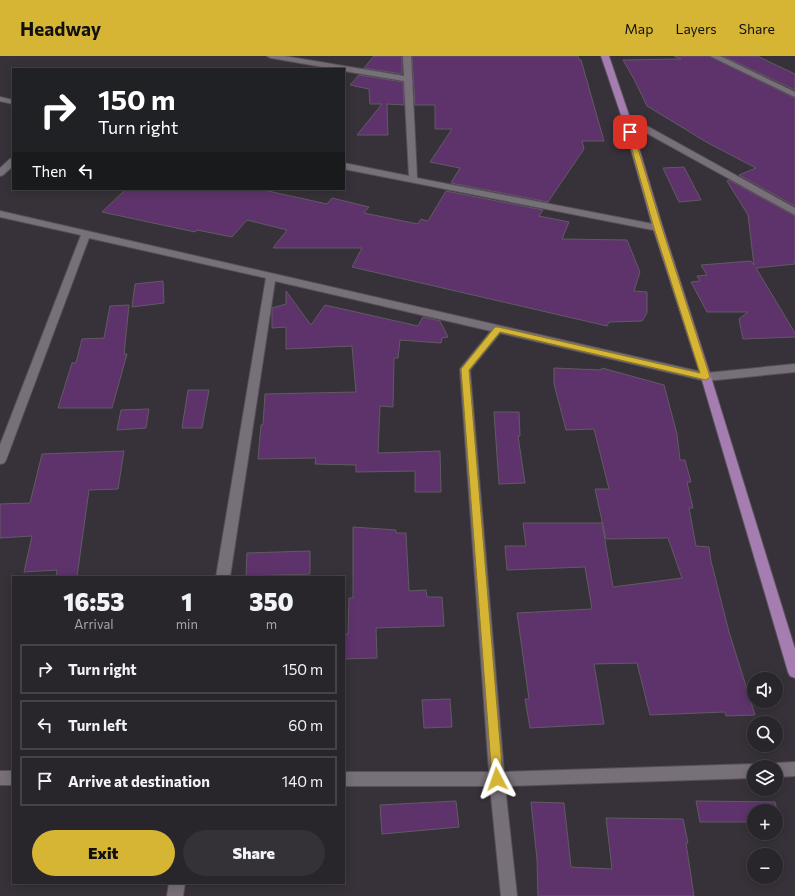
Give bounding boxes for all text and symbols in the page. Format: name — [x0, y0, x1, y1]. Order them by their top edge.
text: Headway — [20, 17, 101, 40]
text: Map — [625, 20, 653, 37]
text: Layers — [675, 20, 717, 37]
text: Share — [739, 20, 775, 37]
text: 150 m — [98, 82, 175, 116]
icon: right — [32, 84, 84, 136]
pin — [613, 115, 647, 149]
text: Turn right — [98, 116, 178, 138]
icon: arrive — [619, 121, 641, 143]
icon: left — [75, 160, 97, 182]
text: Then — [32, 162, 67, 180]
text: 16:53 — [63, 587, 124, 616]
text: 1 — [181, 587, 192, 616]
text: 350 — [249, 587, 294, 616]
text: Arrival — [74, 616, 114, 632]
text: min — [176, 616, 198, 632]
text: m — [266, 616, 277, 632]
icon: right — [34, 658, 56, 680]
text: Turn right — [68, 660, 137, 678]
text: 150 m — [282, 660, 323, 678]
map controls — [747, 672, 783, 884]
button: sound — [747, 672, 783, 708]
icon: left — [34, 714, 56, 736]
text: Turn left — [68, 716, 127, 734]
text: 60 m — [288, 716, 323, 734]
button: search — [747, 716, 783, 752]
position arrow — [476, 758, 518, 800]
button: layers — [747, 760, 783, 796]
icon: arrive — [34, 770, 56, 792]
text: Arrive at destination — [68, 772, 210, 790]
text: 140 m — [282, 772, 323, 790]
button: + — [747, 804, 783, 840]
button: Exit — [32, 830, 175, 876]
button: Share — [183, 830, 325, 876]
button: − — [747, 848, 783, 884]

